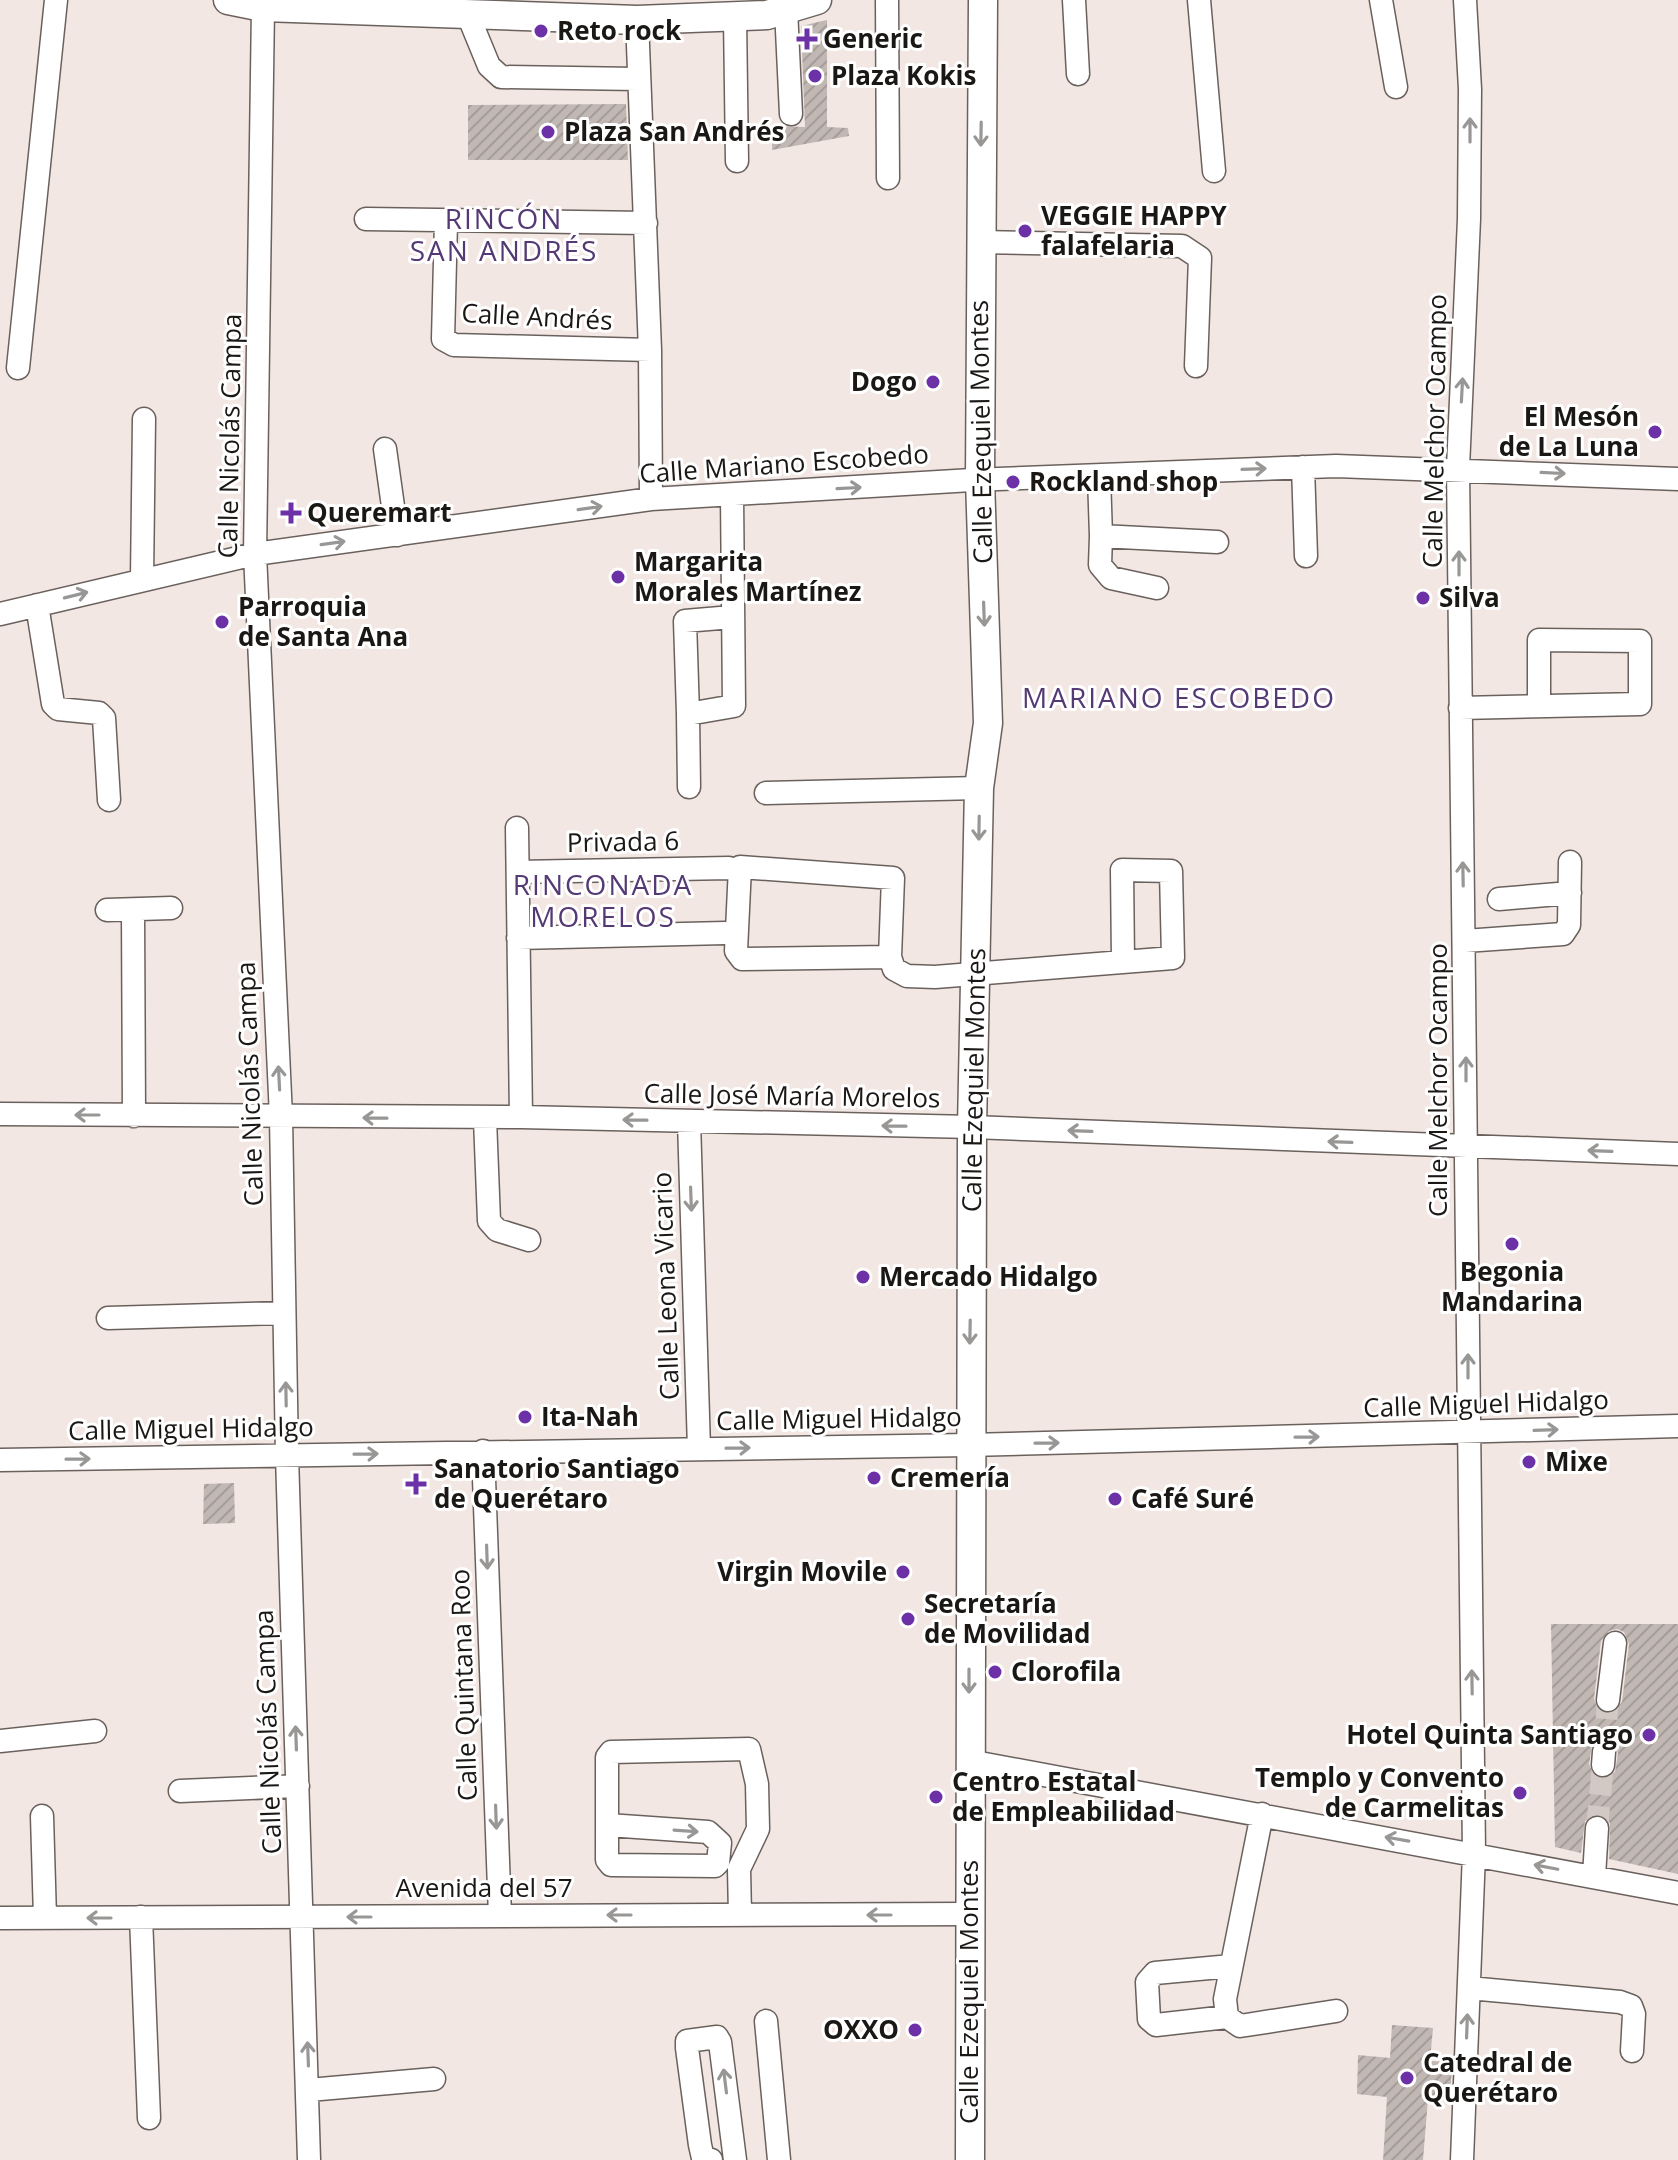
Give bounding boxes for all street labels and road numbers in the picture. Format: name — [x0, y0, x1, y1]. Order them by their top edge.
street label: Calle Andrés — [461, 294, 614, 338]
street label: Calle Melchor Ocampo — [1414, 294, 1454, 568]
street label: Calle Ezequiel Montes — [960, 300, 1000, 564]
street label: Calle Nicolás Campa — [209, 313, 249, 559]
street label: Calle Mariano Escobedo — [638, 435, 930, 491]
street label: Privada 6 — [567, 822, 679, 860]
street label: Calle Melchor Ocampo — [1419, 943, 1455, 1217]
street label: Calle Ezequiel Montes — [953, 948, 993, 1212]
street label: Calle Nicolás Campa — [227, 961, 271, 1207]
street label: Calle José María Morelos — [643, 1074, 941, 1116]
street label: Calle Leona Vicario — [643, 1171, 687, 1401]
street label: Calle Miguel Hidalgo — [1363, 1381, 1609, 1425]
street label: Calle Miguel Hidalgo — [716, 1398, 962, 1438]
street label: Calle Miguel Hidalgo — [68, 1408, 314, 1448]
street label: Calle Quintana Roo — [441, 1568, 485, 1802]
street label: Calle Nicolás Campa — [245, 1609, 289, 1855]
street label: Calle Ezequiel Montes — [950, 1860, 986, 2124]
street label: Avenida del 57 — [395, 1869, 573, 1905]

